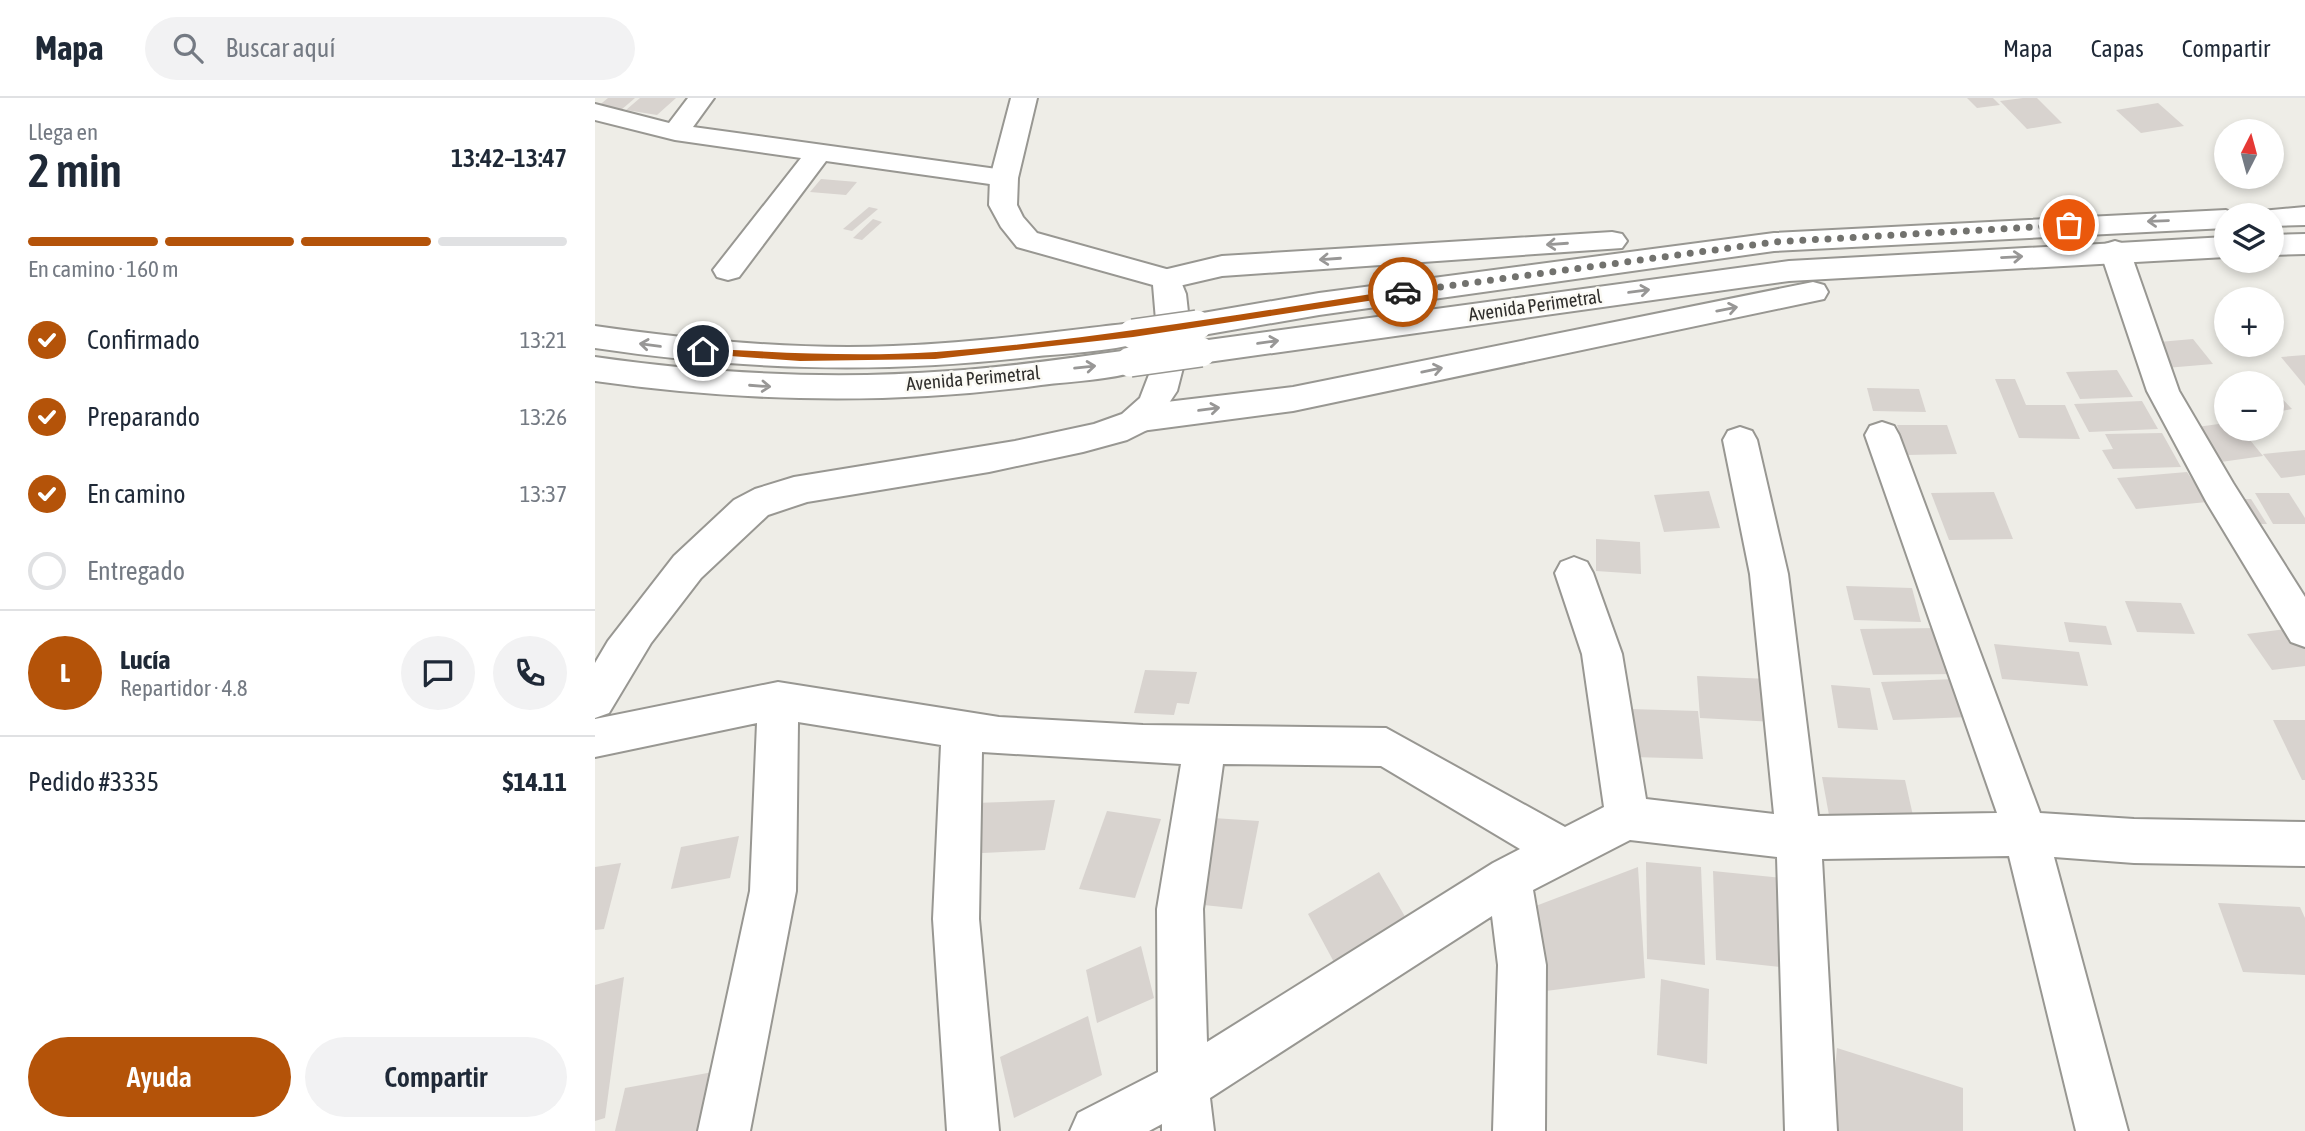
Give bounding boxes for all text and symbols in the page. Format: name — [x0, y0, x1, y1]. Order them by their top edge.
search box — [145, 17, 635, 80]
text: Mapa — [35, 29, 103, 67]
icon: search — [169, 29, 207, 67]
text: Buscar aquí — [225, 33, 335, 63]
text: Mapa — [2003, 35, 2053, 62]
text: Capas — [2091, 35, 2144, 62]
text: Compartir — [2182, 35, 2270, 62]
text: Llega en — [28, 119, 98, 145]
north arrow — [2214, 119, 2284, 189]
map controls — [2214, 119, 2284, 441]
text: 13:42–13:47 — [451, 143, 567, 173]
text: 2 min — [28, 144, 122, 197]
pin — [2039, 195, 2099, 255]
button: layers — [2214, 203, 2284, 273]
icon: bag — [2050, 206, 2088, 244]
one-way arrow — [2147, 215, 2170, 228]
one-way arrow — [1546, 238, 1568, 251]
one-way arrow — [2000, 250, 2023, 263]
one-way arrow — [1318, 252, 1341, 265]
text: En camino · 160 m — [28, 256, 179, 282]
courier — [1368, 257, 1438, 327]
icon: car — [1384, 273, 1422, 311]
street label: Avenida Perimetral — [1467, 285, 1603, 325]
one-way arrow — [1627, 285, 1650, 298]
button: + — [2214, 287, 2284, 357]
one-way arrow — [1715, 301, 1738, 315]
icon: check — [28, 321, 66, 359]
pin — [673, 321, 733, 381]
text: Confirmado — [87, 325, 200, 355]
text: 13:21 — [520, 327, 567, 353]
icon: home — [684, 332, 722, 370]
one-way arrow — [1256, 336, 1279, 349]
one-way arrow — [639, 338, 662, 351]
street label: Avenida Perimetral — [905, 361, 1041, 395]
one-way arrow — [1073, 361, 1096, 374]
one-way arrow — [1420, 363, 1443, 377]
button: − — [2214, 371, 2284, 441]
one-way arrow — [749, 380, 771, 393]
icon: check — [28, 398, 66, 436]
text: Preparando — [87, 402, 200, 432]
one-way arrow — [1197, 402, 1219, 415]
text: 13:26 — [520, 404, 567, 430]
icon: check — [28, 475, 66, 513]
text: En camino — [87, 479, 186, 509]
text: 13:37 — [520, 481, 567, 507]
text: Entregado — [87, 556, 185, 586]
button: chat — [401, 636, 475, 710]
button: phone — [493, 636, 567, 710]
text: Lucía — [120, 645, 170, 675]
text: L — [60, 658, 70, 688]
text: Repartidor · 4.8 — [120, 675, 247, 701]
text: Pedido #3335 — [28, 767, 159, 797]
text: $14.11 — [503, 767, 567, 797]
button: Ayuda — [28, 1037, 291, 1117]
button: Compartir — [305, 1037, 567, 1117]

